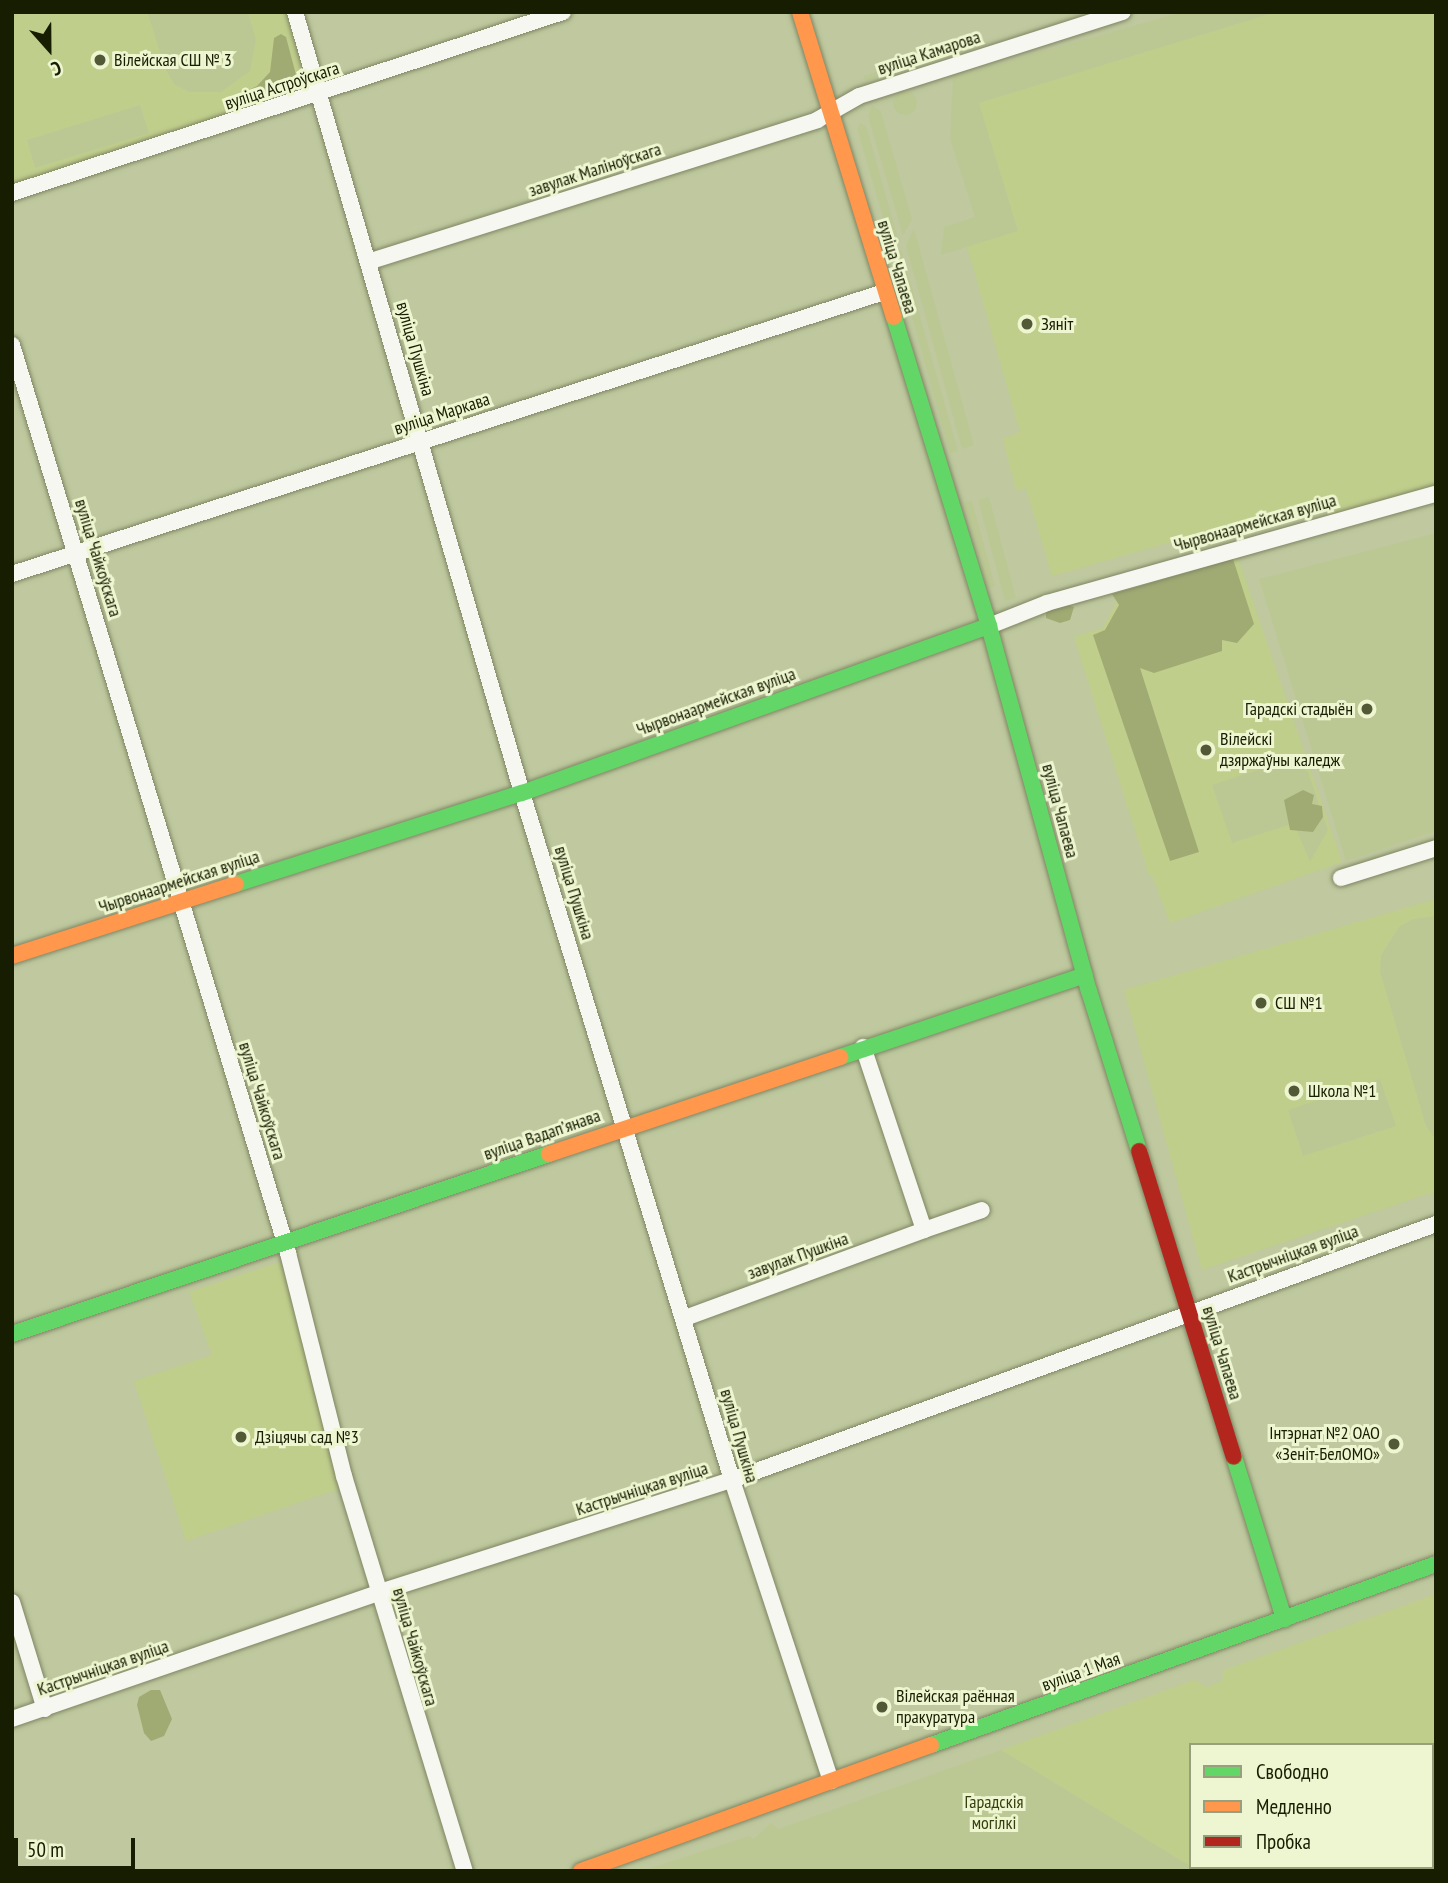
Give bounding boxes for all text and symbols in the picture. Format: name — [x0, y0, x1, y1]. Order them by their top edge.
north arrow — [14, 14, 84, 84]
street label: вуліца Камарова — [875, 26, 983, 80]
place label: Вілейская СШ № 3 — [114, 49, 232, 71]
marker: Вілейская СШ № 3 — [92, 52, 108, 68]
text: С — [48, 56, 65, 81]
street label: вуліца Астроўскага — [222, 57, 342, 115]
street label: завулак Маліноўскага — [526, 138, 664, 202]
street label: вуліца Чапаева — [873, 218, 921, 316]
street label: вуліца Пушкіна — [391, 299, 439, 399]
place label: Зяніт — [1041, 313, 1073, 335]
marker: Зяніт — [1019, 316, 1035, 332]
street label: вуліца Маркава — [392, 388, 492, 440]
street label: Чырвонаармейская вуліца — [1171, 490, 1339, 556]
street label: вуліца Чайкоўскага — [70, 496, 126, 620]
street label: Чырвонаармейская вуліца — [634, 663, 798, 741]
place label: Гарадскі стадыён — [1245, 698, 1353, 720]
marker: Гарадскі стадыён — [1359, 701, 1375, 717]
place label: Вілейскі дзяржаўны каледж — [1220, 729, 1340, 772]
marker: Вілейскі дзяржаўны каледж — [1198, 742, 1214, 758]
street label: вуліца Чапаева — [1037, 761, 1083, 861]
street label: вуліца Пушкіна — [550, 844, 598, 942]
street label: Чырвонаармейская вуліца — [96, 846, 262, 918]
place label: СШ №1 — [1275, 992, 1323, 1014]
marker: СШ №1 — [1253, 995, 1269, 1011]
street label: вуліца Чайкоўскага — [234, 1039, 290, 1163]
place label: Школа №1 — [1308, 1080, 1376, 1102]
marker: Школа №1 — [1286, 1083, 1302, 1099]
street label: вуліца Вадапʼянава — [481, 1105, 603, 1165]
street label: Кастрычніцкая вуліца — [1225, 1220, 1361, 1288]
street label: завулак Пушкіна — [745, 1228, 851, 1284]
street label: вуліца Чапаева — [1198, 1304, 1246, 1402]
street label: вуліца Пушкіна — [715, 1386, 763, 1486]
place label: Інтэрнат №2 ОАО «Зеніт-БелОМО» — [1269, 1423, 1380, 1466]
place label: Дзіцячы сад №3 — [255, 1426, 359, 1448]
marker: Дзіцячы сад №3 — [233, 1429, 249, 1445]
marker: Інтэрнат №2 ОАО «Зеніт-БелОМО» — [1386, 1436, 1402, 1452]
street label: Кастрычніцкая вуліца — [573, 1457, 711, 1521]
street label: вуліца Чайкоўскага — [388, 1585, 442, 1709]
street label: Кастрычніцкая вуліца — [34, 1635, 172, 1701]
street label: вуліца 1 Мая — [1039, 1648, 1123, 1696]
place label: Вілейская раённая пракуратура — [896, 1686, 1015, 1728]
marker: Вілейская раённая пракуратура — [874, 1699, 890, 1715]
legend — [1189, 1743, 1434, 1869]
text: Свободно — [1256, 1758, 1329, 1785]
park label: Гарадскія могілкі — [964, 1792, 1024, 1834]
text: Медленно — [1256, 1793, 1332, 1820]
scale bar — [18, 1824, 138, 1868]
text: Пробка — [1256, 1828, 1311, 1855]
text: 50 m — [27, 1836, 64, 1863]

